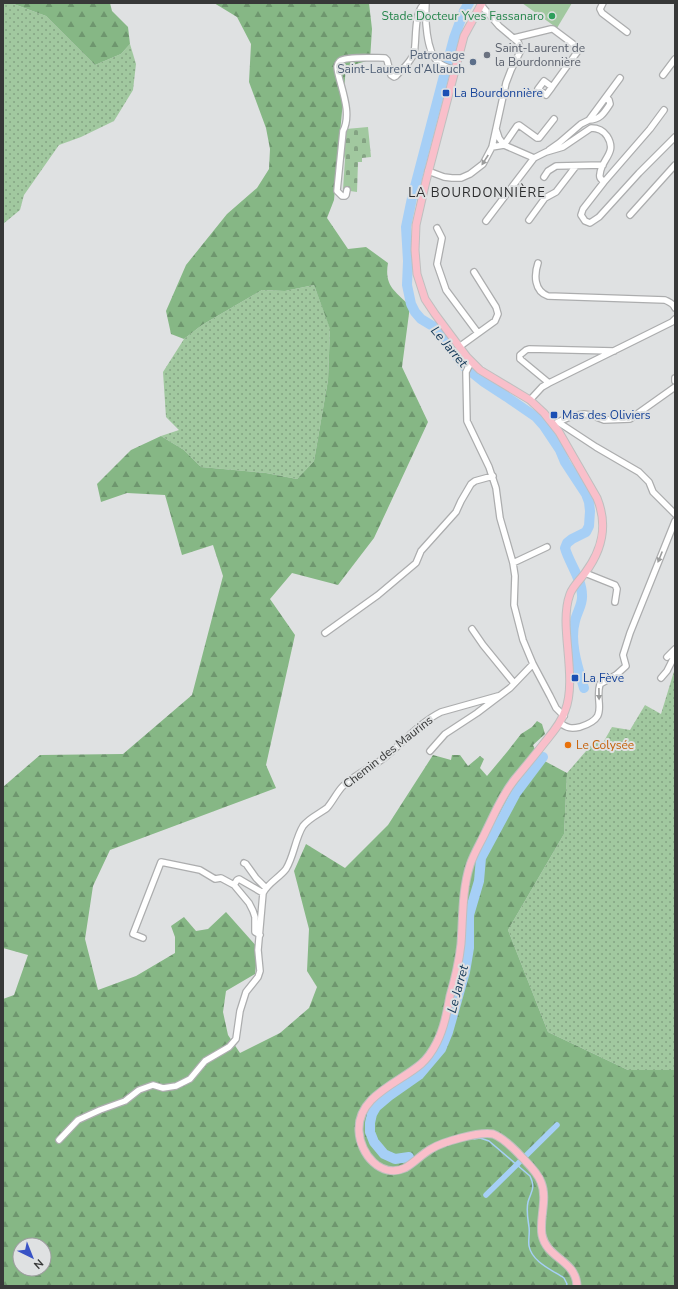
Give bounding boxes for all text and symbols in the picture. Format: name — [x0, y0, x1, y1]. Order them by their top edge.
place label: Stade Docteur Yves Fassanaro — [382, 8, 544, 24]
marker: Stade Docteur Yves Fassanaro — [547, 11, 557, 21]
place label: Saint-Laurent de la Bourdonnière — [495, 40, 585, 70]
place label: Patronage Saint-Laurent d'Allauch — [337, 47, 465, 77]
marker: Saint-Laurent de la Bourdonnière — [482, 50, 492, 60]
marker: Patronage Saint-Laurent d'Allauch — [468, 57, 478, 67]
place label: La Bourdonnière — [454, 85, 543, 101]
marker: La Bourdonnière — [441, 88, 451, 98]
one-way arrow — [481, 154, 488, 166]
district label: LA BOURDONNIÈRE — [408, 183, 546, 202]
water label: Le Jarret — [426, 322, 472, 372]
place label: Mas des Oliviers — [562, 407, 651, 423]
marker: Mas des Oliviers — [549, 410, 559, 420]
one-way arrow — [656, 552, 662, 564]
place label: La Fève — [583, 670, 624, 686]
marker: La Fève — [570, 673, 580, 683]
one-way arrow — [596, 688, 602, 701]
street label: Chemin des Maurins — [340, 712, 436, 792]
place label: Le Colysée — [576, 737, 634, 753]
marker: Le Colysée — [563, 740, 573, 750]
water label: Le Jarret — [443, 963, 473, 1015]
north arrow — [12, 1237, 52, 1277]
text: N — [30, 1256, 47, 1272]

